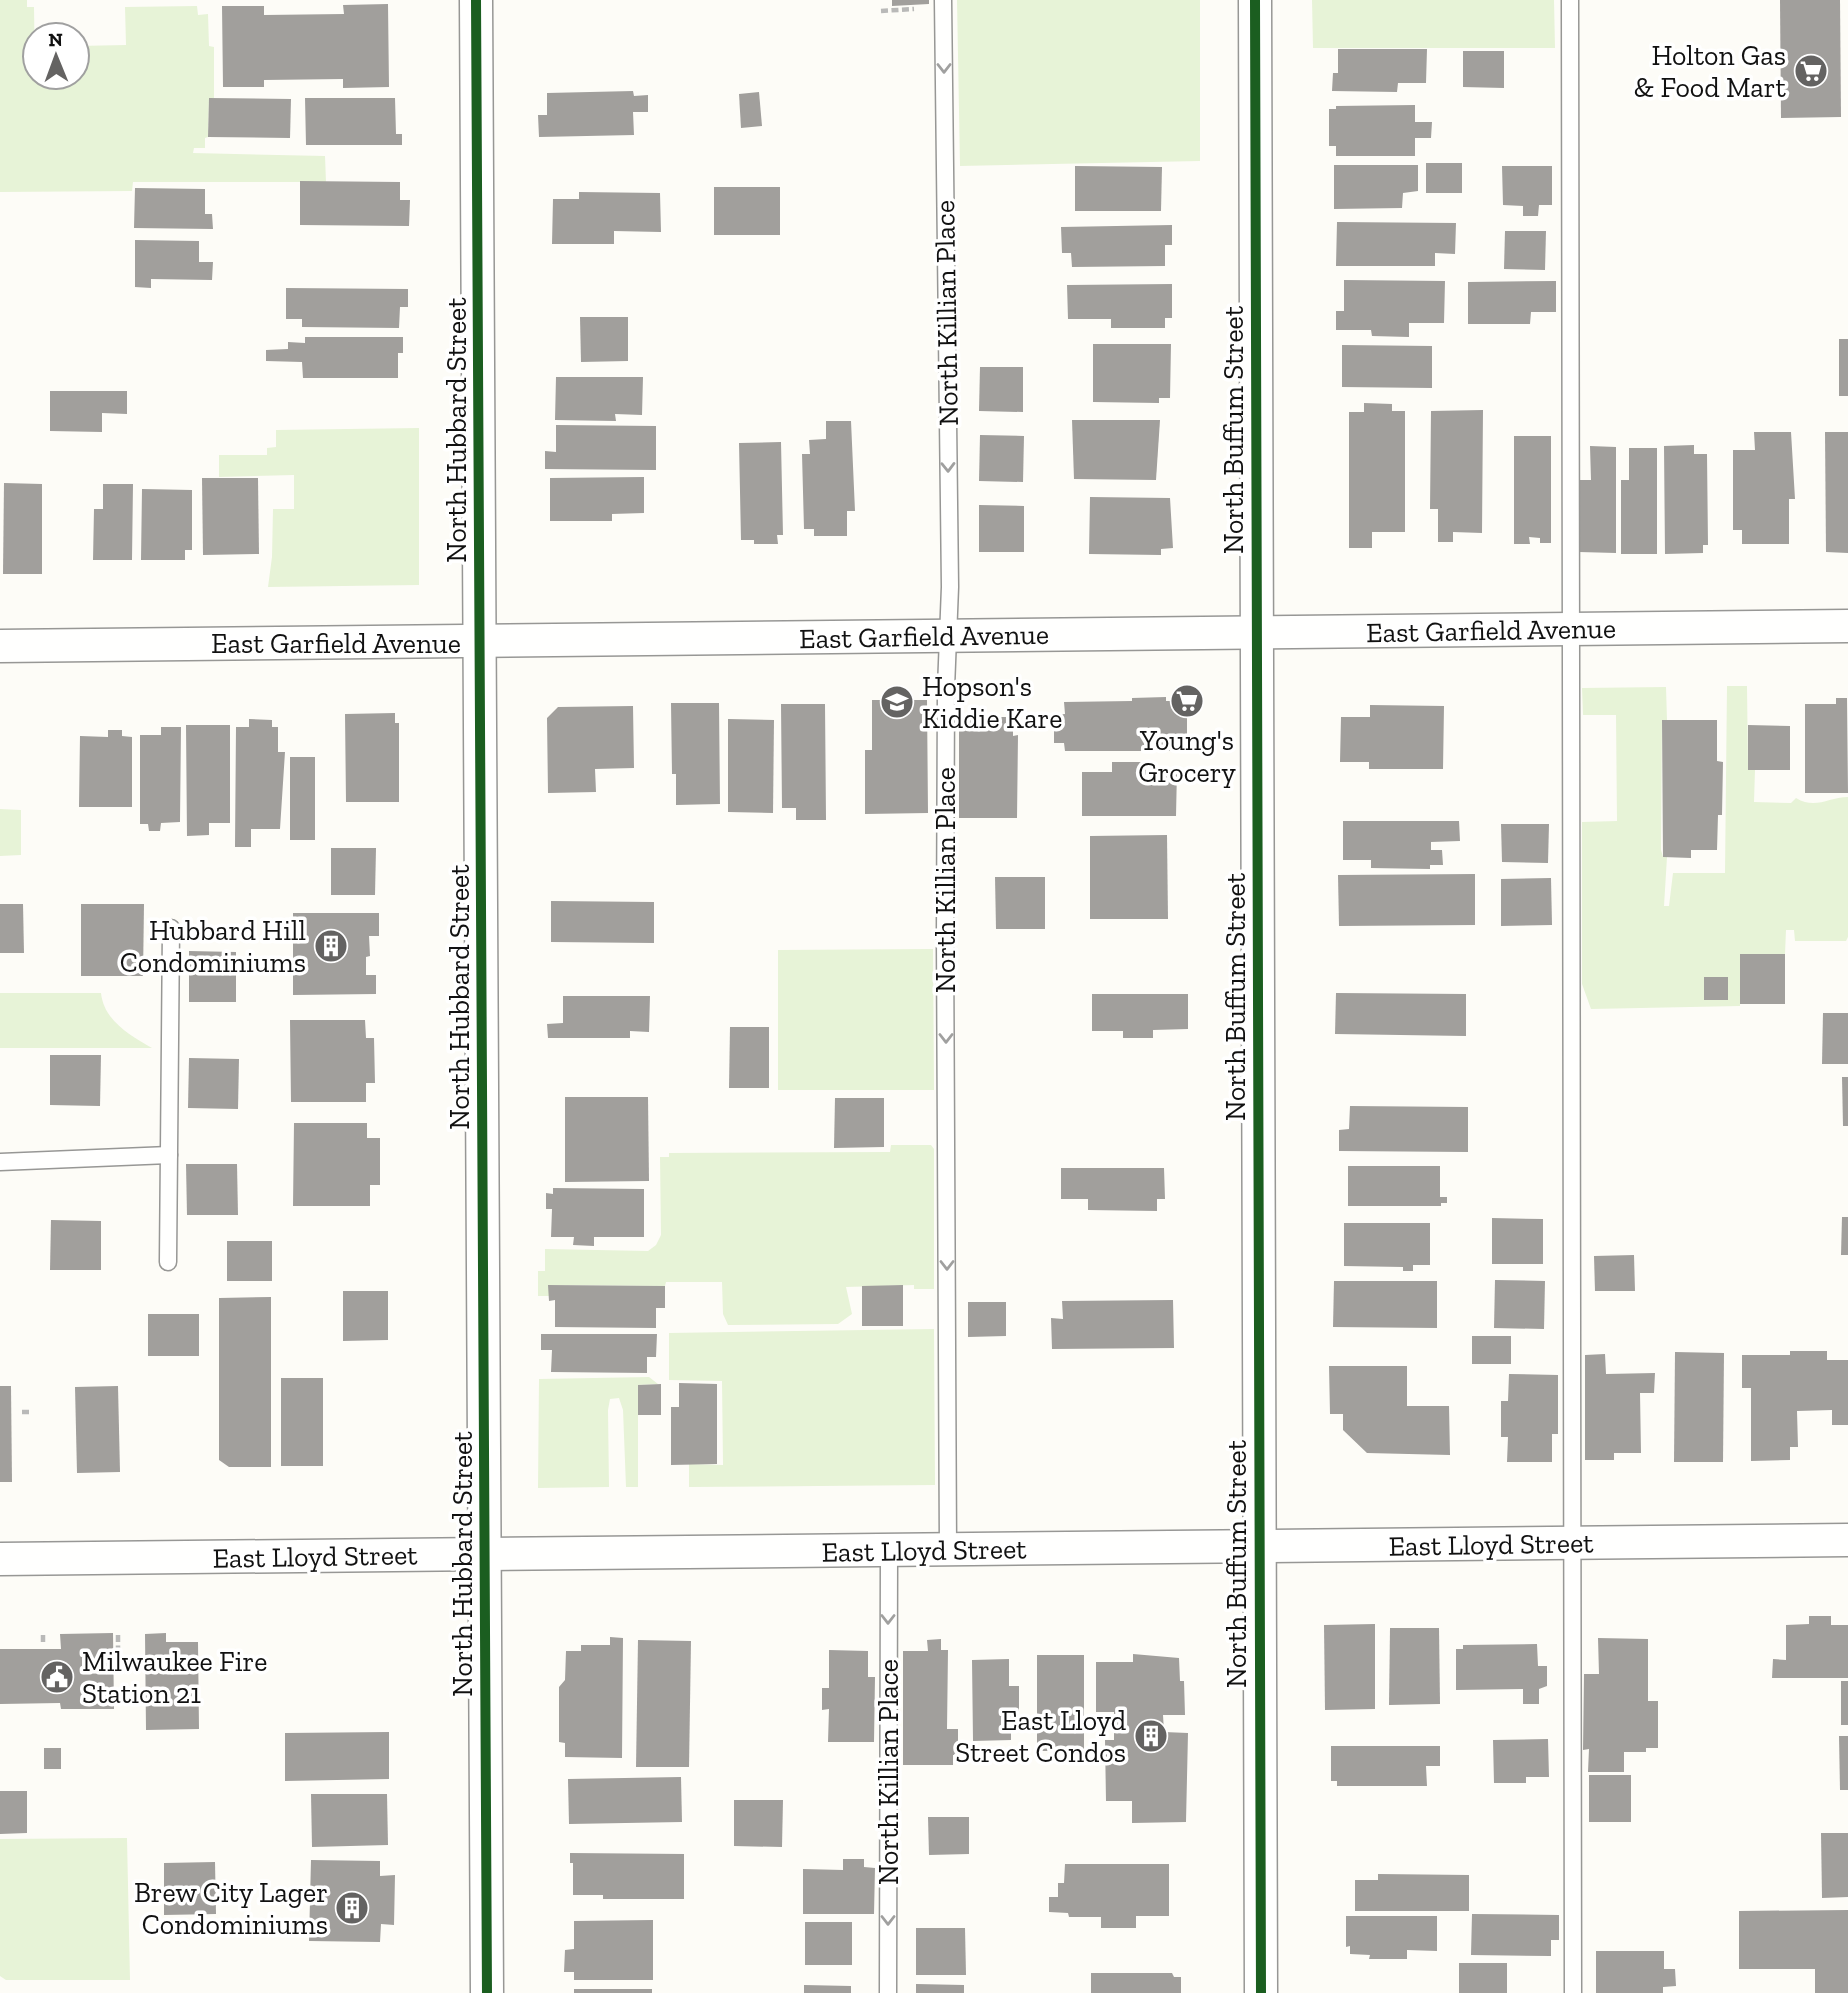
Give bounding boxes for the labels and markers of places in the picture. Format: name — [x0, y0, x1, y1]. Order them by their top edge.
place label: Holton Gas & Food Mart — [1634, 39, 1787, 104]
supermarket icon: Holton Gas & Food Mart — [1792, 52, 1830, 90]
place label: Hopson's Kiddie Kare — [922, 670, 1062, 735]
supermarket icon: Young's Grocery — [1168, 682, 1206, 720]
school or university icon: Hopson's Kiddie Kare — [878, 683, 916, 721]
place label: Young's Grocery — [1138, 724, 1237, 789]
place label: Hubbard Hill Condominiums — [120, 914, 306, 979]
building icon: Hubbard Hill Condominiums — [312, 927, 350, 965]
place label: Milwaukee Fire Station 21 — [82, 1645, 268, 1710]
public building icon: Milwaukee Fire Station 21 — [38, 1658, 76, 1696]
place label: East Lloyd Street Condos — [955, 1704, 1126, 1769]
building icon: East Lloyd Street Condos — [1132, 1717, 1170, 1755]
place label: Brew City Lager Condominiums — [134, 1876, 328, 1941]
building icon: Brew City Lager Condominiums — [333, 1889, 371, 1927]

